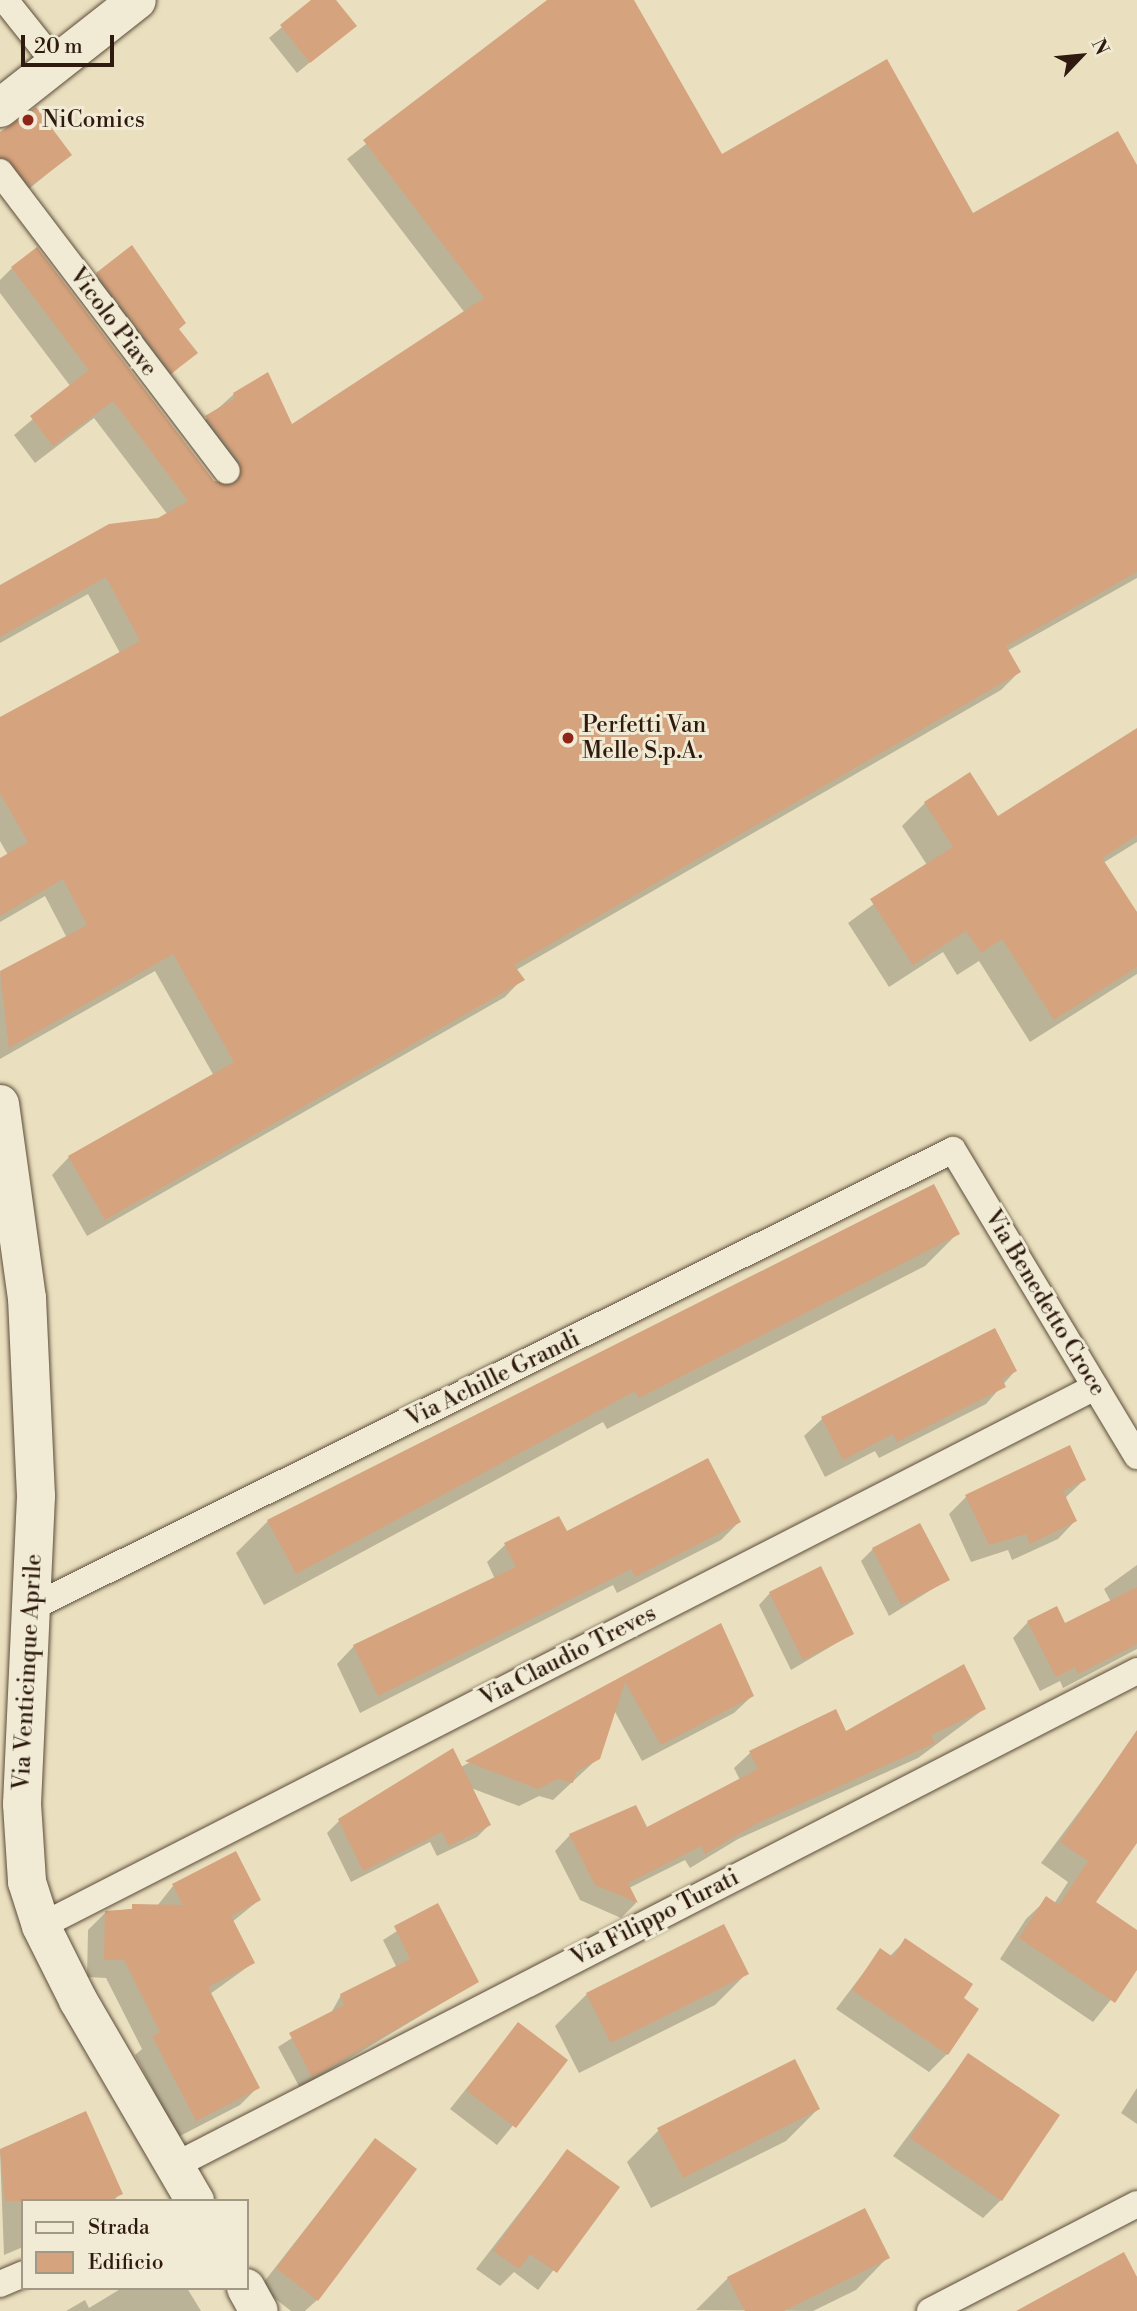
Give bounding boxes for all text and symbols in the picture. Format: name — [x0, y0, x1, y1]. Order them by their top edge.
scale bar — [24, 21, 117, 65]
north arrow — [1046, 21, 1116, 91]
text: 20 m — [34, 34, 83, 60]
text: N — [1086, 35, 1114, 59]
place label: NiComics — [42, 106, 145, 134]
marker: NiComics — [20, 112, 36, 128]
street label: Vicolo Piave — [63, 262, 163, 382]
place label: Perfetti Van Melle S.p.A. — [582, 711, 706, 765]
marker: Perfetti Van Melle S.p.A. — [560, 730, 576, 746]
street label: Via Benedetto Croce — [979, 1205, 1111, 1401]
street label: Via Achille Grandi — [402, 1325, 584, 1433]
street label: Via Venticinque Aprile — [8, 1553, 48, 1791]
street label: Via Claudio Treves — [475, 1600, 661, 1712]
street label: Via Filippo Turati — [566, 1864, 744, 1972]
legend — [21, 2199, 248, 2290]
text: Strada — [88, 2215, 150, 2241]
text: Edificio — [88, 2250, 164, 2276]

